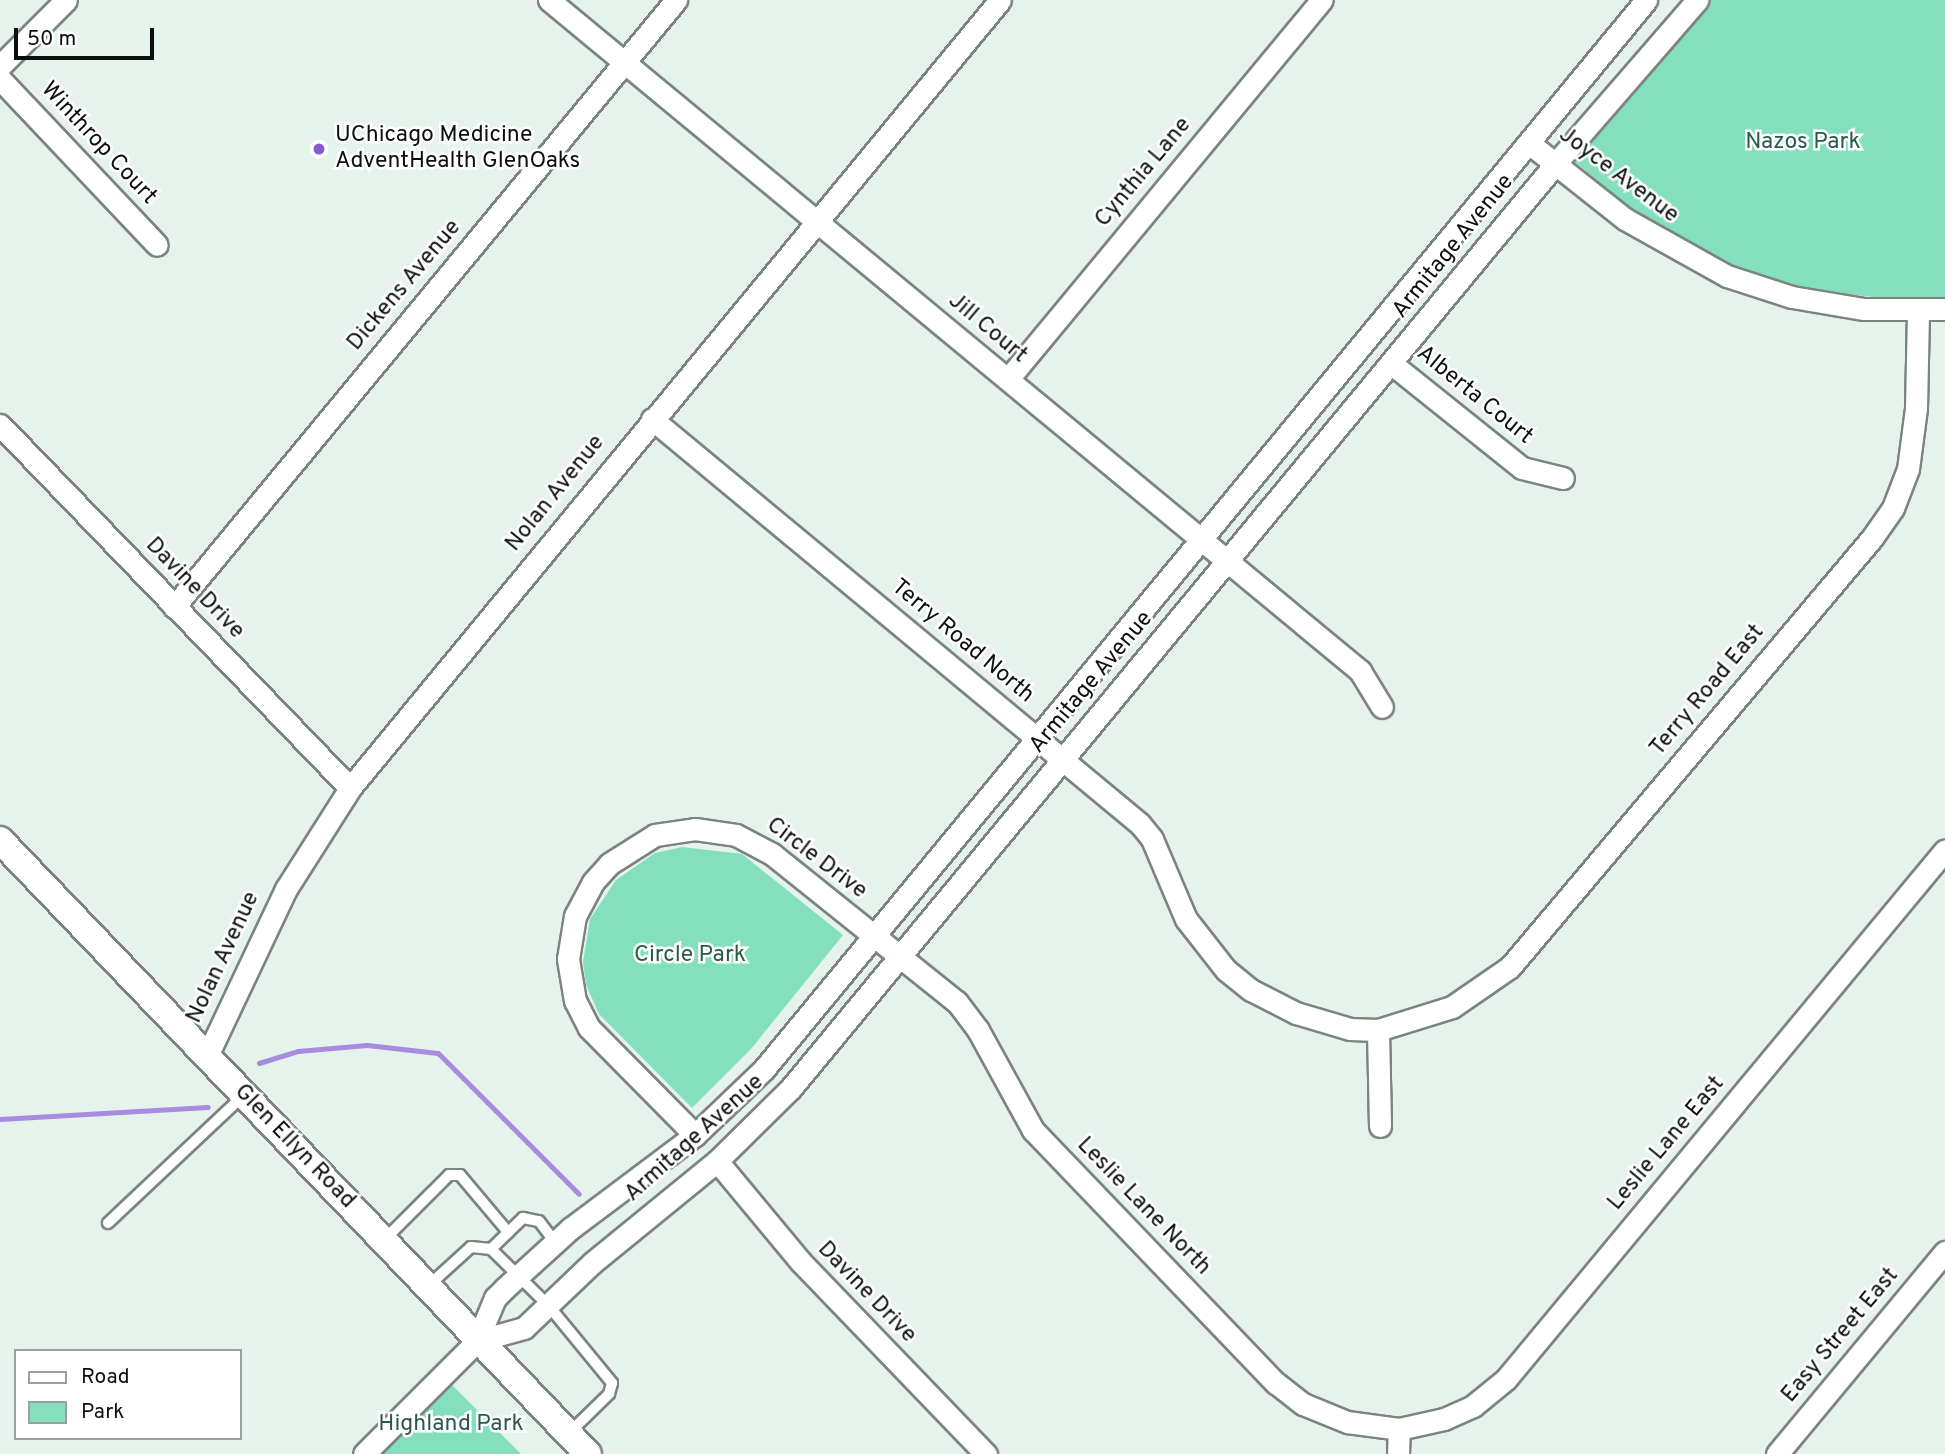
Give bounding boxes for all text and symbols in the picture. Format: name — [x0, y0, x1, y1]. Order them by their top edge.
scale bar — [18, 14, 158, 58]
text: 50 m — [27, 26, 76, 53]
street label: Winthrop Court — [34, 77, 162, 211]
street label: Cynthia Lane — [1090, 112, 1198, 234]
place label: UChicago Medicine AdventHealth GlenOaks — [335, 122, 580, 176]
street label: Joyce Avenue — [1552, 122, 1684, 230]
park label: Nazos Park — [1745, 129, 1861, 157]
marker: UChicago Medicine AdventHealth GlenOaks — [309, 139, 329, 159]
street label: Armitage Avenue — [1387, 169, 1521, 325]
street label: Dickens Avenue — [342, 215, 468, 357]
street label: Jill Court — [942, 288, 1032, 370]
street label: Alberta Court — [1410, 341, 1538, 451]
street label: Nolan Avenue — [500, 430, 612, 558]
street label: Davine Drive — [139, 532, 249, 646]
street label: Terry Road North — [885, 574, 1039, 710]
street label: Armitage Avenue — [1024, 606, 1160, 760]
street label: Terry Road East — [1645, 620, 1771, 762]
street label: Circle Drive — [760, 812, 872, 906]
street label: Nolan Avenue — [181, 887, 267, 1029]
park label: Circle Park — [634, 942, 746, 970]
street label: Armitage Avenue — [620, 1069, 770, 1209]
street label: Leslie Lane East — [1603, 1071, 1731, 1217]
street label: Glen Ellyn Road — [228, 1079, 360, 1215]
street label: Leslie Lane North — [1070, 1132, 1216, 1282]
street label: Davine Drive — [811, 1236, 921, 1350]
street label: Easy Street East — [1777, 1263, 1905, 1409]
legend — [14, 1349, 242, 1440]
text: Road — [81, 1364, 130, 1391]
text: Park — [81, 1399, 124, 1426]
park label: Highland Park — [378, 1411, 524, 1439]

